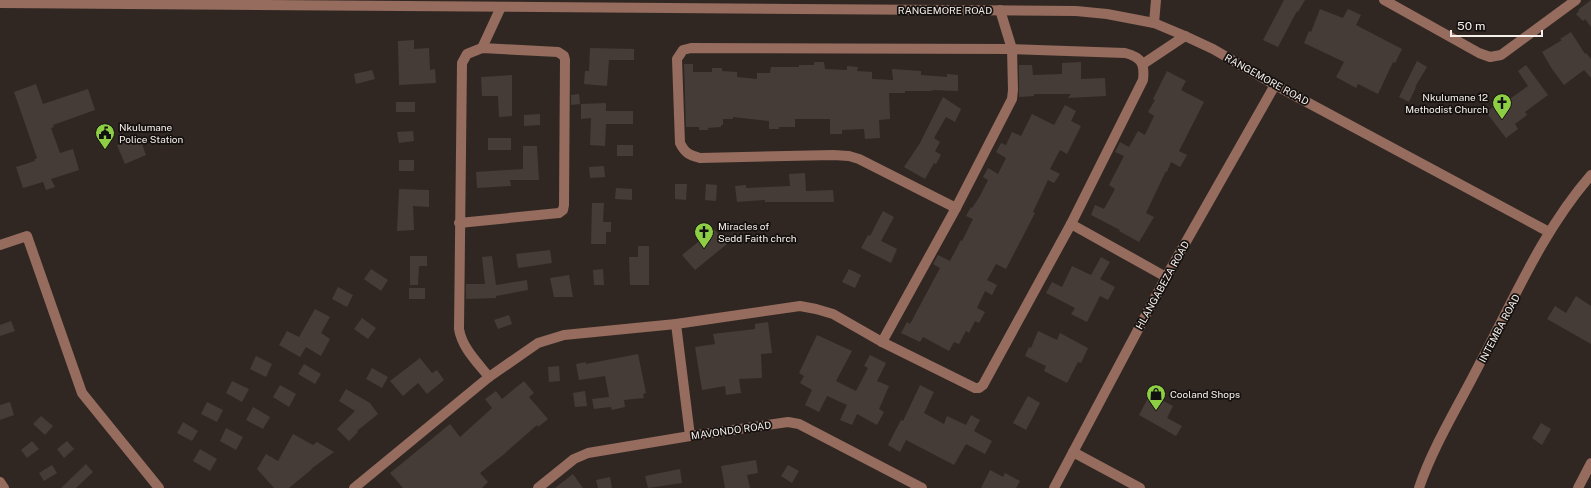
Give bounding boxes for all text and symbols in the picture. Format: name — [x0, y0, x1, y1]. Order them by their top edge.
street label: RANGEMORE ROAD — [898, 4, 992, 16]
scale bar — [1451, 12, 1542, 38]
text: 50 m — [1457, 19, 1485, 33]
street label: RANGEMORE ROAD — [1223, 51, 1311, 107]
place label: Nkulumane 12 Methodist Church — [1405, 91, 1488, 115]
church icon: Nkulumane 12 Methodist Church — [1491, 92, 1513, 120]
place label: Nkulumane Police Station — [119, 121, 184, 145]
public building icon: Nkulumane Police Station — [94, 122, 116, 150]
place label: Miracles of Sedd Faith chrch — [718, 220, 797, 244]
church icon: Miracles of Sedd Faith chrch — [693, 221, 715, 249]
street label: HLANGABEZA ROAD — [1133, 239, 1191, 331]
street label: INTEMBA ROAD — [1476, 292, 1522, 364]
shop icon: Cooland Shops — [1145, 383, 1167, 411]
place label: Cooland Shops — [1170, 388, 1240, 400]
street label: MAVONDO ROAD — [690, 418, 772, 442]

